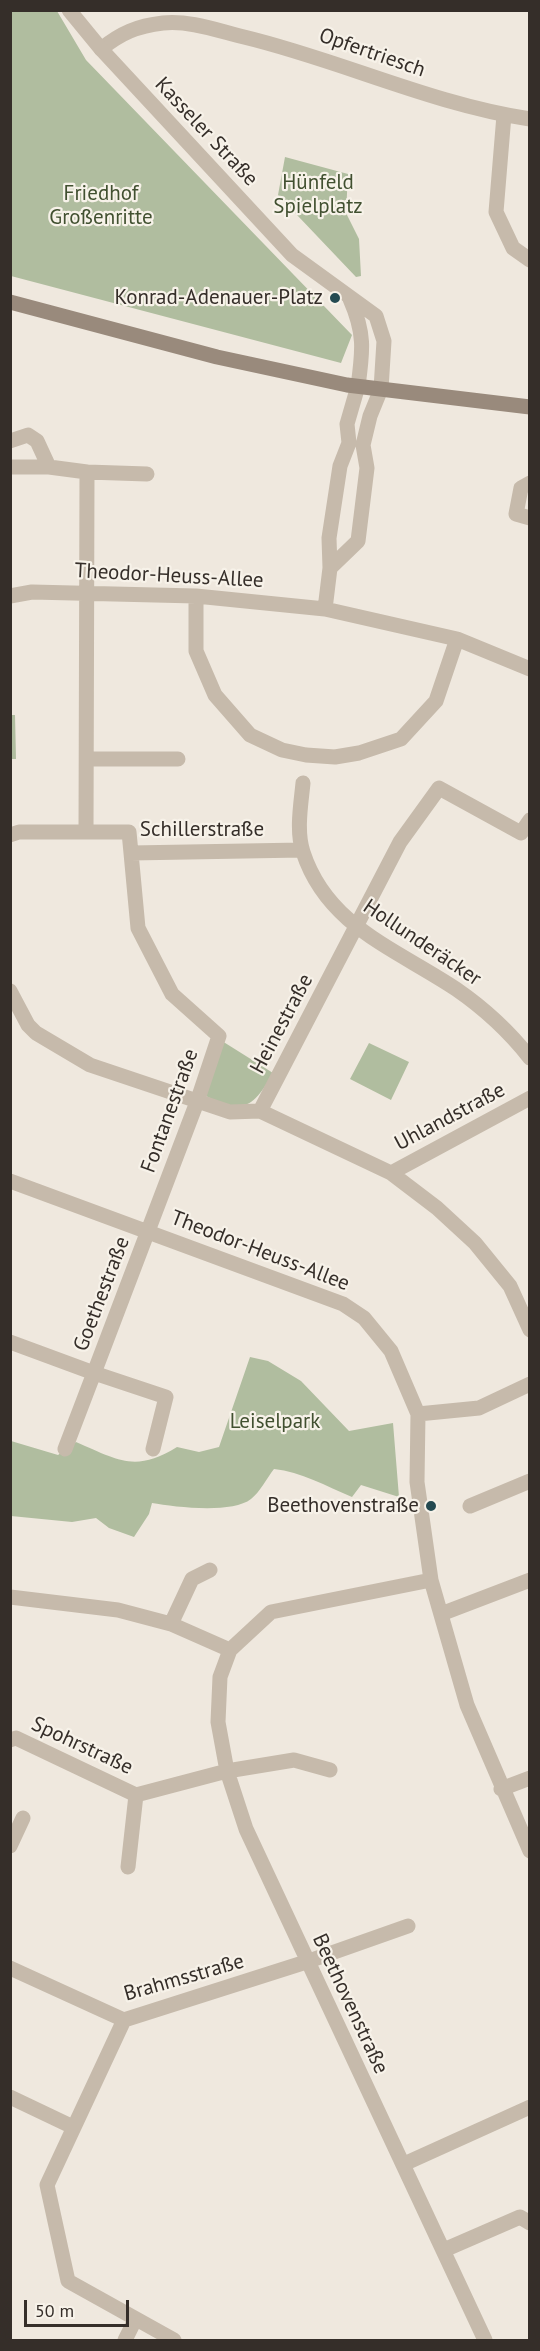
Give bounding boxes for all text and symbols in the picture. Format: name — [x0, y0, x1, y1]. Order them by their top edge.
street label: Opfertriesch — [316, 23, 428, 83]
street label: Kasseler Straße — [149, 72, 263, 192]
park label: Hünfeld Spielplatz — [273, 170, 363, 220]
park label: Friedhof Großenritte — [49, 181, 153, 231]
place label: Konrad-Adenauer-Platz — [114, 285, 323, 311]
marker: Konrad-Adenauer-Platz — [328, 291, 342, 305]
street label: Theodor-Heuss-Allee — [74, 558, 264, 594]
street label: Schillerstraße — [140, 817, 264, 843]
street label: Hollunderäcker — [358, 894, 486, 992]
street label: Heinestraße — [245, 970, 319, 1078]
street label: Fontanestraße — [136, 1046, 204, 1176]
street label: Uhlandstraße — [391, 1077, 509, 1157]
street label: Theodor-Heuss-Allee — [167, 1205, 353, 1297]
street label: Goethestraße — [69, 1233, 135, 1355]
park label: Leiselpark — [230, 1409, 320, 1435]
place label: Beethovenstraße — [267, 1493, 419, 1519]
marker: Beethovenstraße — [424, 1499, 438, 1513]
street label: Spohrstraße — [27, 1712, 137, 1780]
street label: Beethovenstraße — [307, 1930, 393, 2078]
street label: Brahmsstraße — [121, 1949, 247, 2007]
scale bar — [27, 2288, 132, 2326]
text: 50 m — [35, 2299, 74, 2322]

